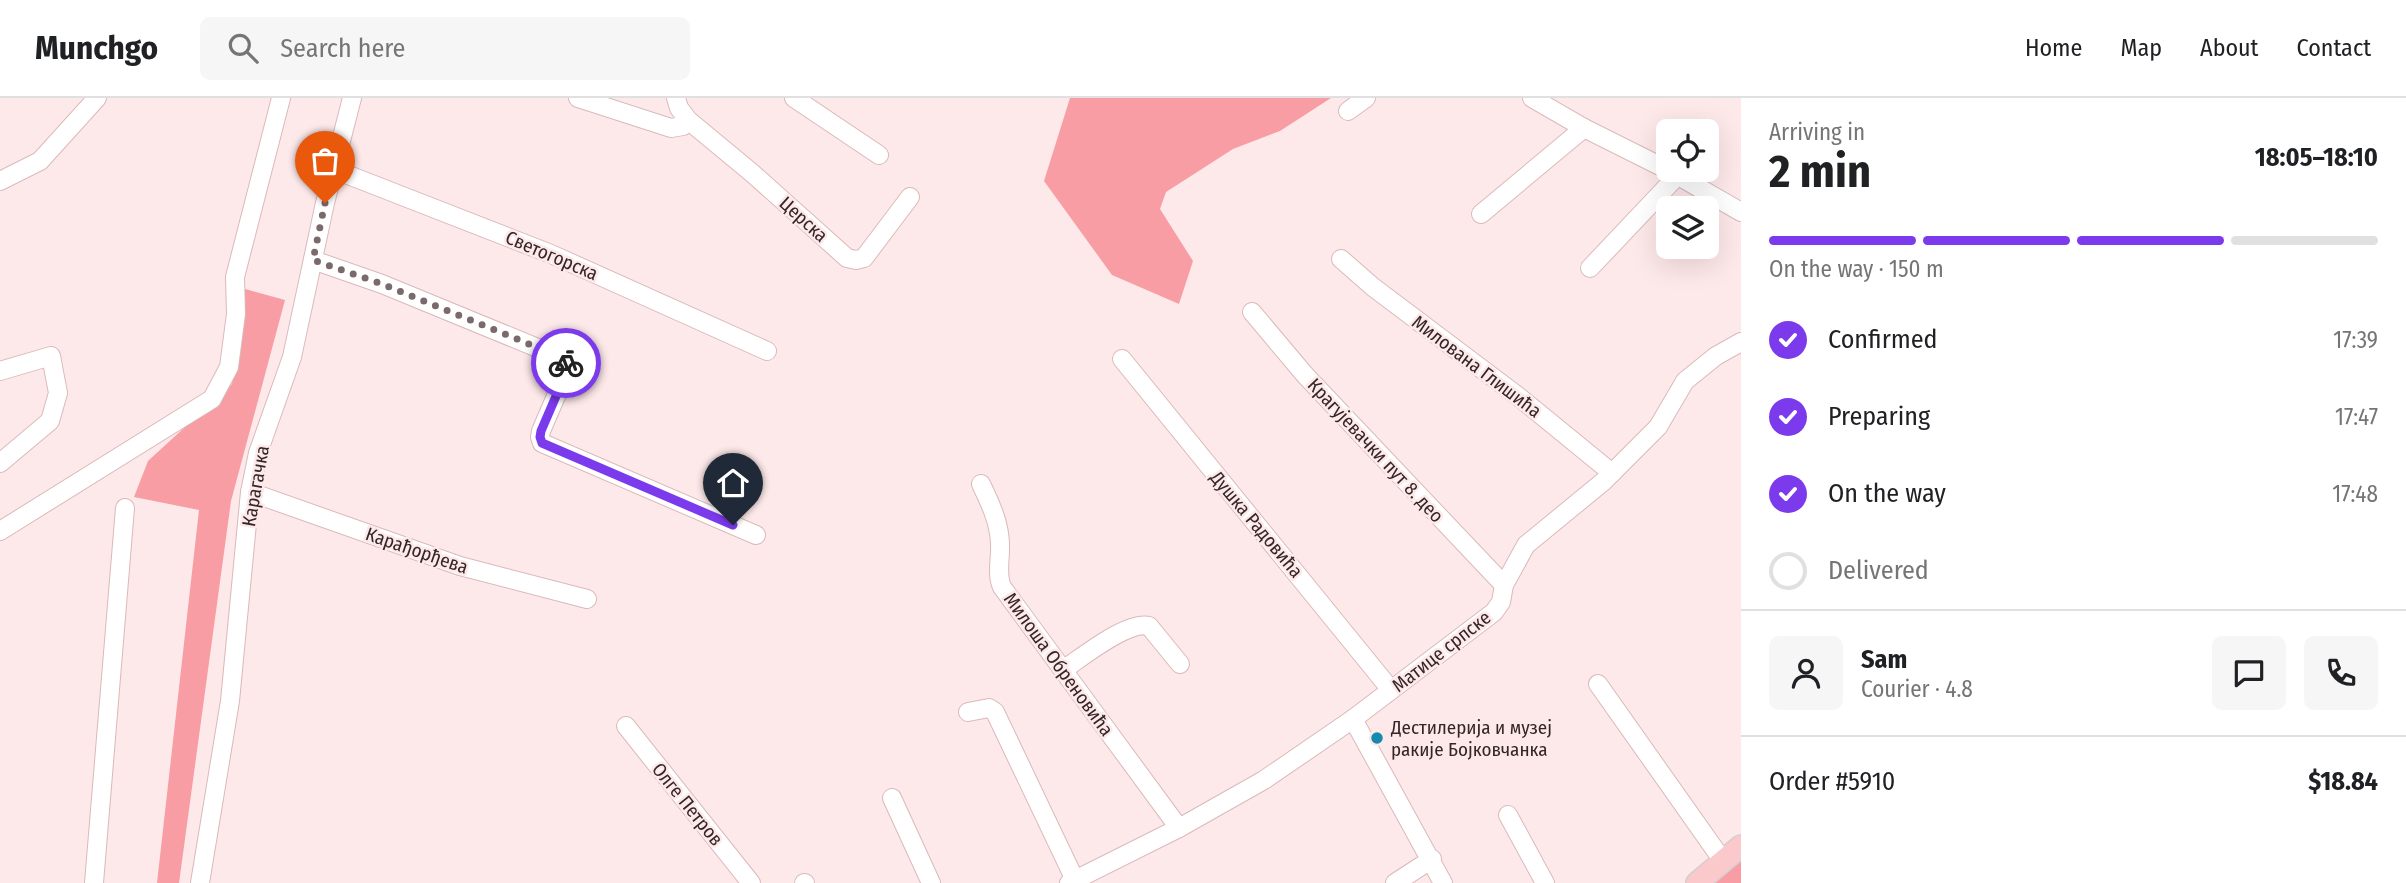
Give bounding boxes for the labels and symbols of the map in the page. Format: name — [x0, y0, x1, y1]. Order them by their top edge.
pin — [295, 131, 355, 203]
street label: Церска — [775, 192, 833, 247]
street label: Светогорска — [502, 226, 601, 285]
street label: Милована Глишића — [1407, 310, 1546, 423]
courier — [531, 328, 601, 398]
street label: Крагујевачки пут 8. део — [1303, 374, 1448, 527]
street label: Карагачка — [237, 444, 274, 528]
pin — [703, 453, 763, 525]
street label: Душка Радовића — [1205, 466, 1308, 582]
street label: Карађорђева — [363, 522, 471, 579]
street label: Милоша Обреновића — [999, 588, 1118, 740]
street label: Матице српске — [1387, 606, 1495, 697]
place label: Дестилерија и музеј ракије Бојковчанка — [1390, 716, 1552, 761]
marker: Дестилерија и музеј ракије Бојковчанка — [1369, 730, 1385, 746]
street label: Олге Петров — [647, 758, 728, 850]

